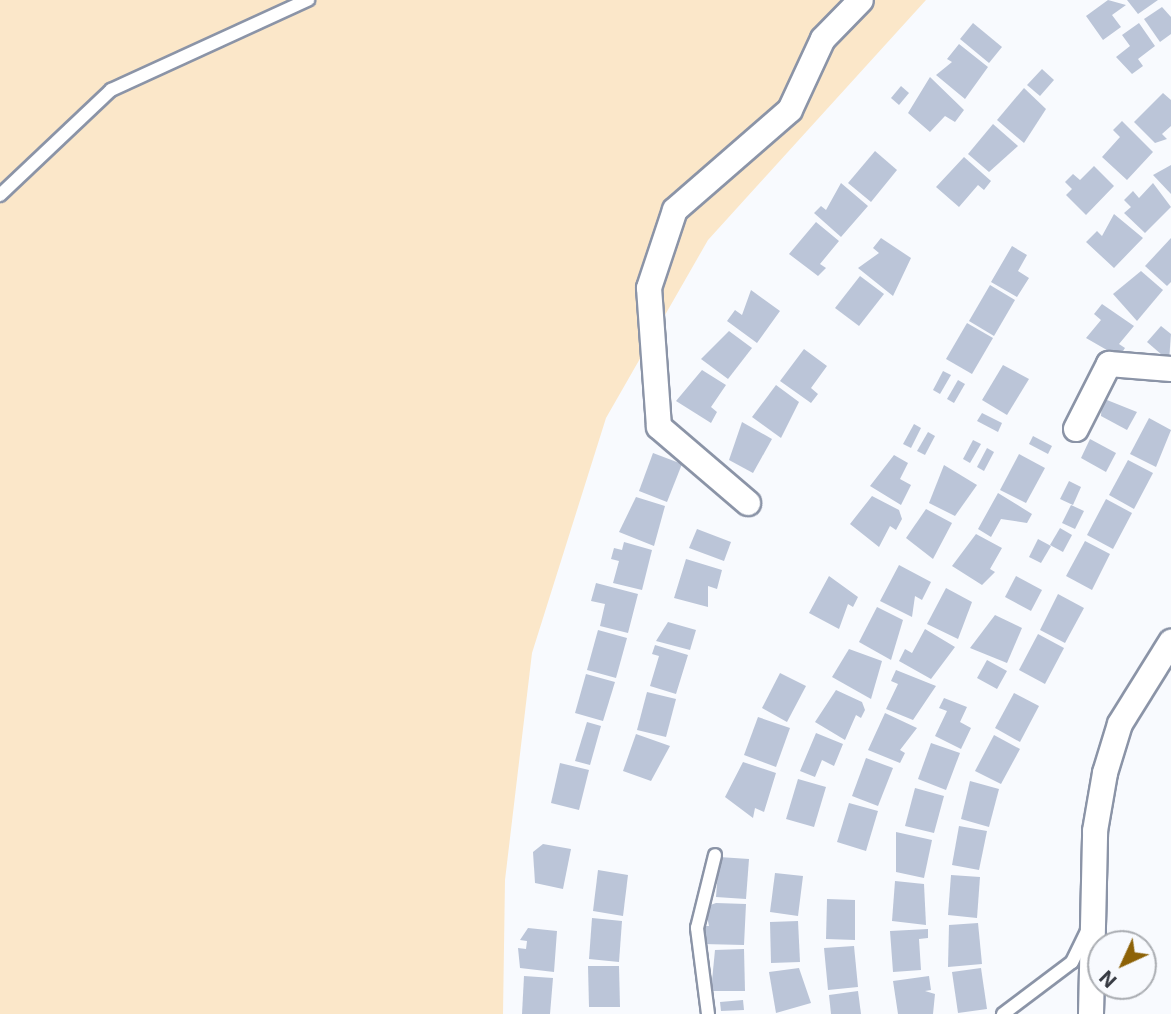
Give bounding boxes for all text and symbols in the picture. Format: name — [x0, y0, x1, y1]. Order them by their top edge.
north arrow — [1087, 930, 1157, 1000]
text: N — [1095, 966, 1121, 992]

